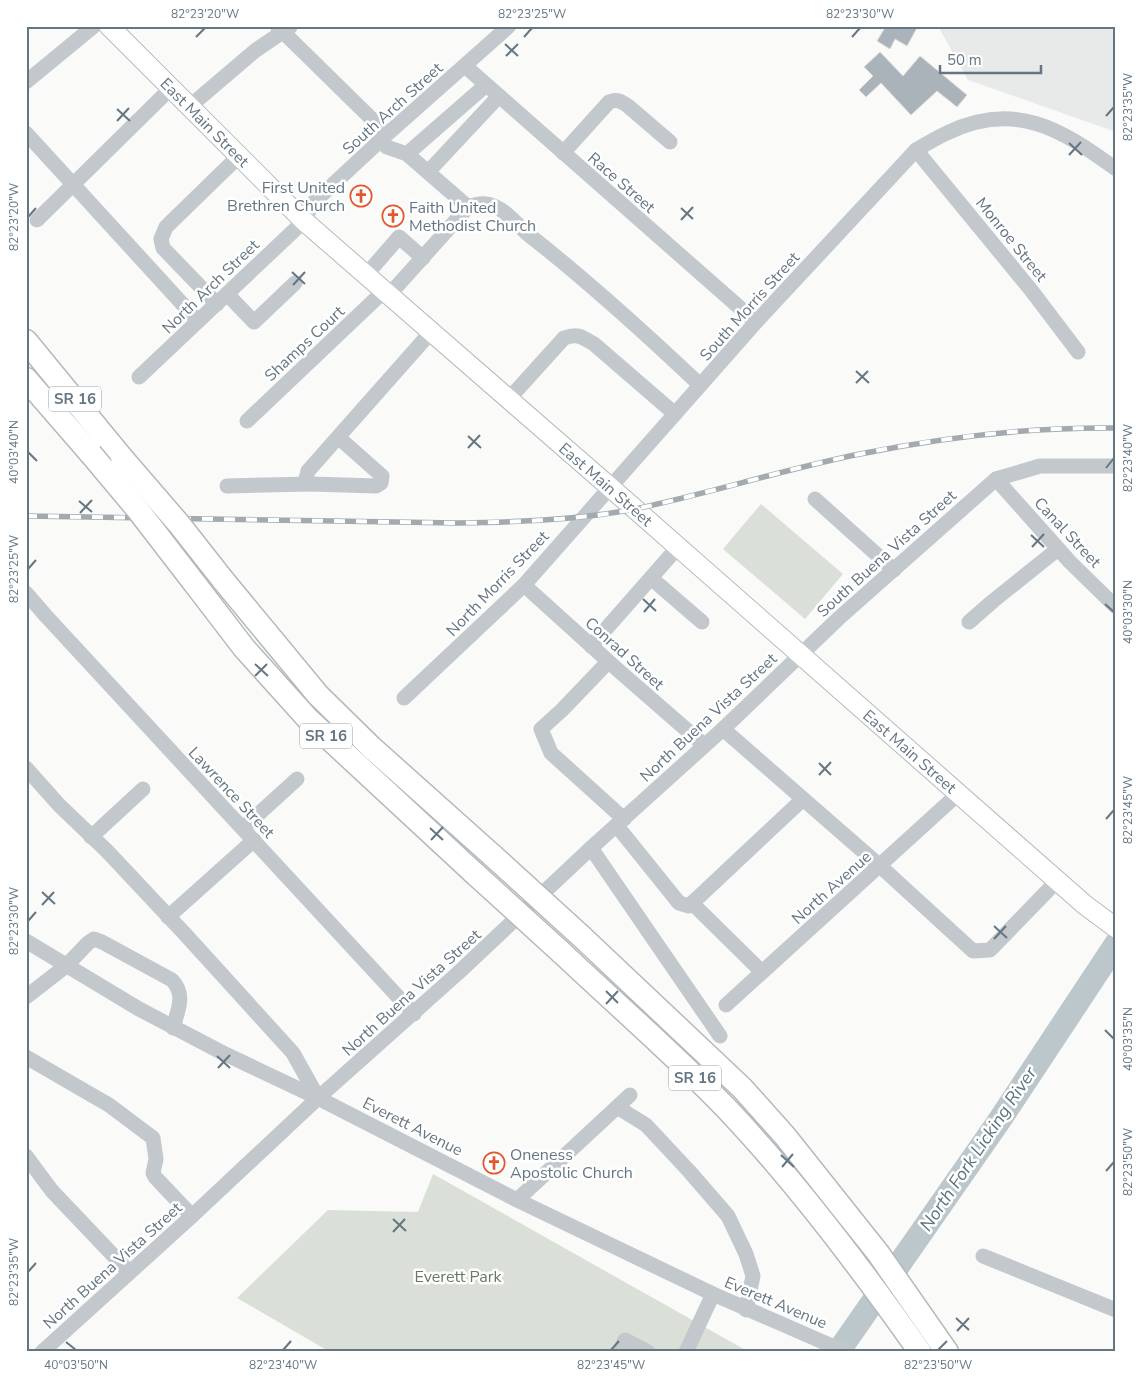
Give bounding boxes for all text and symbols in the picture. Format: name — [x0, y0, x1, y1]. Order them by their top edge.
text: 82°23'20"W — [171, 6, 239, 22]
text: 82°23'25"W — [498, 6, 566, 22]
text: 82°23'30"W — [826, 6, 894, 22]
scale bar — [940, 42, 1041, 74]
text: 50 m — [947, 50, 982, 70]
street label: South Arch Street — [338, 57, 448, 160]
street label: East Main Street — [155, 73, 254, 172]
text: 82°23'35"W — [1120, 73, 1136, 141]
street label: Race Street — [583, 147, 660, 218]
place label: First United Brethren Church — [227, 177, 345, 217]
text: 82°23'20"W — [6, 183, 22, 251]
church icon: First United Brethren Church — [349, 184, 373, 208]
street label: Monroe Street — [970, 193, 1052, 287]
place label: Faith United Methodist Church — [409, 197, 536, 237]
church icon: Faith United Methodist Church — [381, 204, 405, 228]
street label: North Arch Street — [157, 234, 264, 339]
street label: South Morris Street — [695, 247, 805, 366]
street label: Shamps Court — [260, 301, 350, 387]
road number: SR 16 — [49, 386, 101, 412]
text: 40°03'40"N — [6, 420, 22, 484]
text: 82°23'40"W — [1120, 424, 1136, 492]
street label: East Main Street — [554, 438, 657, 532]
street label: South Buena Vista Street — [812, 485, 961, 622]
street label: Canal Street — [1029, 493, 1106, 573]
street label: North Morris Street — [442, 526, 554, 641]
text: 82°23'25"W — [6, 535, 22, 603]
text: 40°03'30"N — [1120, 580, 1136, 644]
street label: Conrad Street — [580, 612, 669, 695]
street label: North Buena Vista Street — [635, 648, 782, 787]
street label: East Main Street — [858, 705, 961, 799]
road number: SR 16 — [300, 724, 352, 748]
street label: Lawrence Street — [183, 742, 280, 843]
text: 82°23'45"W — [1120, 776, 1136, 844]
street label: North Avenue — [787, 846, 876, 929]
text: 82°23'30"W — [6, 887, 22, 955]
street label: North Buena Vista Street — [337, 924, 486, 1061]
text: 40°03'35"N — [1120, 1007, 1136, 1071]
water label: North Fork Licking River — [914, 1062, 1042, 1236]
road number: SR 16 — [669, 1066, 721, 1090]
street label: Everett Avenue — [359, 1092, 466, 1162]
text: 82°23'50"W — [1120, 1128, 1136, 1196]
place label: Oneness Apostolic Church — [510, 1144, 633, 1184]
church icon: Oneness Apostolic Church — [482, 1151, 506, 1175]
street label: North Buena Vista Street — [38, 1197, 187, 1334]
text: 82°23'35"W — [6, 1238, 22, 1306]
park label: Everett Park — [414, 1266, 502, 1288]
street label: Everett Avenue — [721, 1271, 830, 1334]
text: 40°03'50"N — [44, 1357, 108, 1373]
text: 82°23'40"W — [249, 1357, 317, 1373]
text: 82°23'45"W — [577, 1357, 645, 1373]
text: 82°23'50"W — [904, 1357, 972, 1373]

